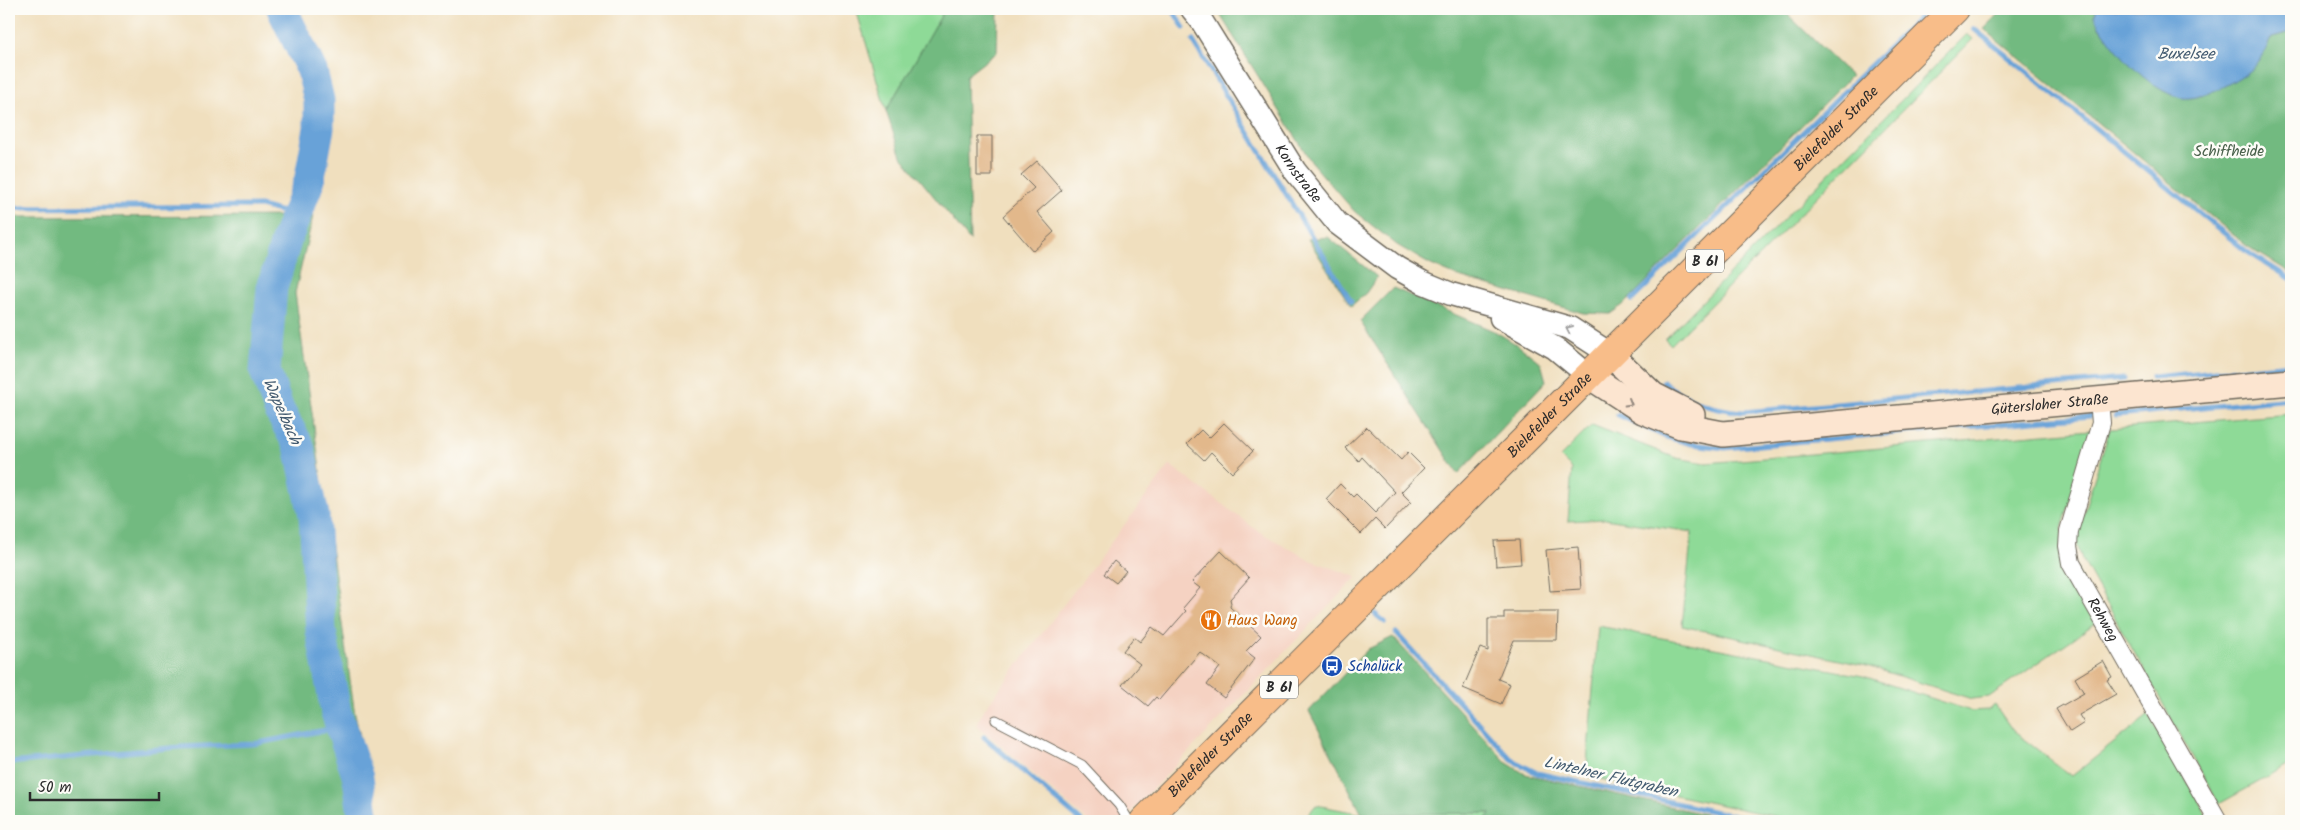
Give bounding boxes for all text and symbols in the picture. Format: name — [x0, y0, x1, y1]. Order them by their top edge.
water label: Buxelsee — [2157, 42, 2216, 67]
street label: Bielefelder Straße — [1788, 80, 1885, 177]
street label: Kornstraße — [1268, 139, 1328, 209]
park label: Schiffheide — [2194, 140, 2264, 164]
road number: B 61 — [1686, 250, 1724, 272]
one-way arrow — [1565, 324, 1574, 335]
street label: Bielefelder Straße — [1502, 367, 1599, 464]
water label: Wapelbach — [256, 374, 308, 450]
street label: Gütersloher Straße — [1990, 388, 2110, 422]
one-way arrow — [1624, 397, 1633, 407]
street label: Rehweg — [2080, 593, 2125, 647]
restaurant icon: Haus Wang — [1199, 608, 1223, 632]
place label: Haus Wang — [1227, 609, 1298, 633]
bus stop icon: Schalück — [1320, 654, 1344, 678]
place label: Schalück — [1348, 655, 1403, 679]
road number: B 61 — [1260, 676, 1298, 699]
street label: Bielefelder Straße — [1163, 707, 1260, 804]
water label: Lintelner Flutgraben — [1541, 750, 1681, 805]
scale bar — [30, 770, 159, 802]
text: 50 m — [38, 776, 72, 800]

